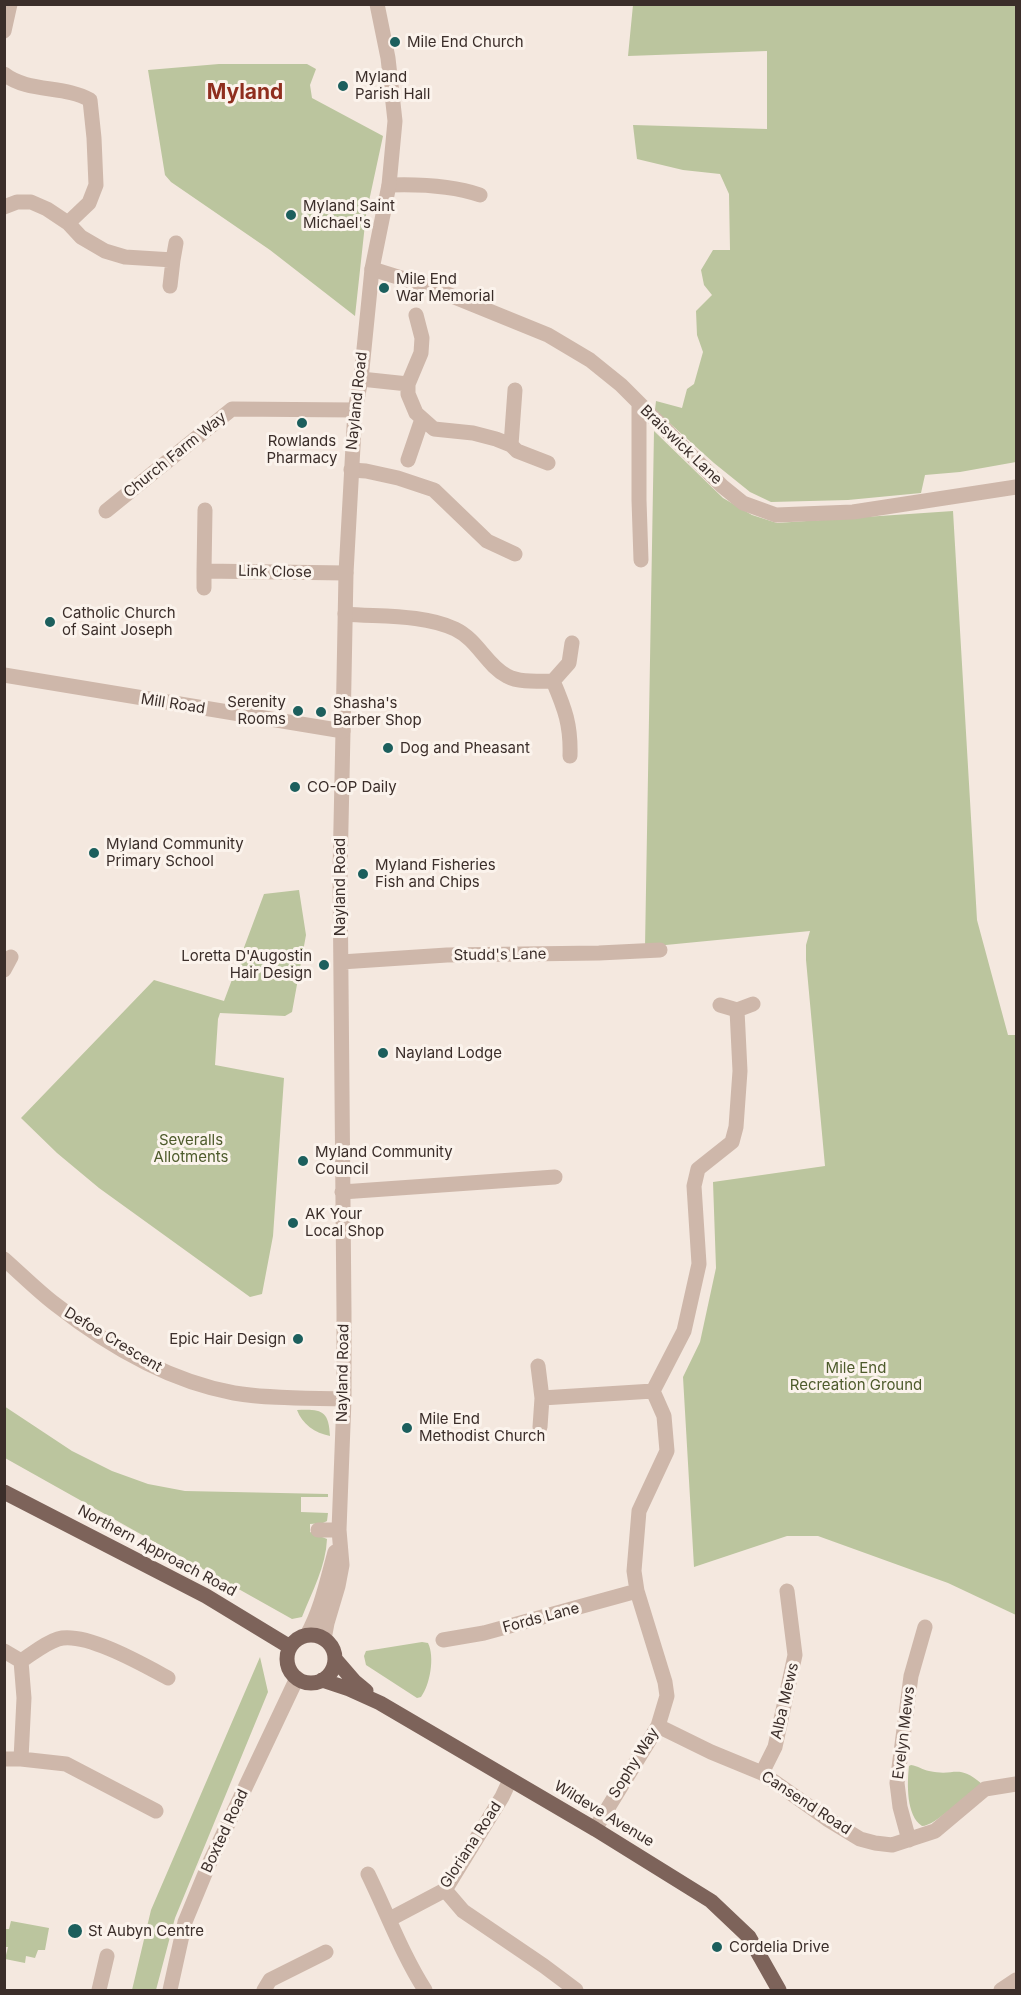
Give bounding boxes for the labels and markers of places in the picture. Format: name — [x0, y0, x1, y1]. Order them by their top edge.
place label: Mile End Church — [407, 33, 524, 51]
marker: Mile End Church — [388, 35, 402, 49]
place label: Myland Parish Hall — [355, 68, 430, 103]
marker: Myland Parish Hall — [336, 79, 350, 93]
place label: Myland Saint Michael's — [303, 197, 395, 232]
marker: Myland Saint Michael's — [284, 208, 298, 222]
place label: Mile End War Memorial — [396, 270, 494, 305]
marker: Mile End War Memorial — [377, 281, 391, 295]
marker: Rowlands Pharmacy — [295, 416, 309, 430]
place label: Rowlands Pharmacy — [266, 432, 338, 467]
place label: Catholic Church of Saint Joseph — [62, 604, 176, 639]
marker: Catholic Church of Saint Joseph — [43, 615, 57, 629]
place label: Serenity Rooms — [227, 693, 286, 728]
place label: Shasha's Barber Shop — [333, 694, 422, 729]
marker: Serenity Rooms — [291, 704, 305, 718]
marker: Shasha's Barber Shop — [314, 705, 328, 719]
place label: Dog and Pheasant — [400, 739, 530, 757]
marker: Dog and Pheasant — [381, 741, 395, 755]
place label: CO-OP Daily — [307, 778, 397, 796]
marker: CO-OP Daily — [288, 780, 302, 794]
place label: Myland Community Primary School — [106, 835, 244, 870]
marker: Myland Community Primary School — [87, 846, 101, 860]
place label: Myland Fisheries Fish and Chips — [375, 856, 496, 891]
marker: Myland Fisheries Fish and Chips — [356, 867, 370, 881]
place label: Loretta D'Augostin Hair Design — [181, 947, 312, 982]
marker: Loretta D'Augostin Hair Design — [317, 958, 331, 972]
place label: Nayland Lodge — [395, 1044, 502, 1062]
marker: Nayland Lodge — [376, 1046, 390, 1060]
place label: Myland Community Council — [315, 1143, 453, 1178]
marker: Myland Community Council — [296, 1154, 310, 1168]
place label: AK Your Local Shop — [305, 1205, 384, 1240]
marker: AK Your Local Shop — [286, 1216, 300, 1230]
place label: Epic Hair Design — [169, 1330, 286, 1348]
marker: Epic Hair Design — [291, 1332, 305, 1346]
place label: Mile End Methodist Church — [419, 1410, 545, 1445]
marker: Mile End Methodist Church — [400, 1421, 414, 1435]
marker: St Aubyn Centre — [66, 1922, 84, 1940]
place label: St Aubyn Centre — [88, 1922, 204, 1940]
place label: Cordelia Drive — [729, 1938, 829, 1956]
marker: Cordelia Drive — [710, 1940, 724, 1954]

